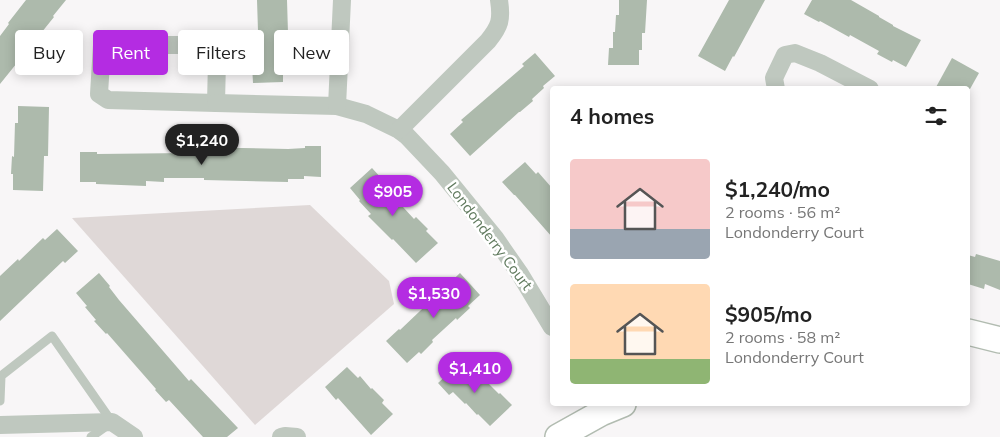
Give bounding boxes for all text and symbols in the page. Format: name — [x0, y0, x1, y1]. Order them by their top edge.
chip: Buy — [15, 30, 83, 75]
chip: Rent — [93, 30, 168, 75]
chip: Filters — [178, 30, 264, 75]
chip: New — [274, 30, 349, 75]
icon: filters — [922, 102, 950, 130]
text: 4 homes — [570, 103, 654, 129]
pin: $1,240 — [161, 124, 243, 166]
text: $1,240 — [176, 130, 228, 150]
pin: $905 — [363, 174, 423, 217]
text: $1,240/mo — [725, 176, 830, 202]
street label: Londonderry Court — [443, 178, 537, 294]
icon: home — [610, 179, 670, 239]
text: $905 — [374, 181, 412, 201]
text: 2 rooms · 56 m² — [725, 202, 840, 222]
text: Londonderry Court — [725, 222, 864, 242]
pin: $1,530 — [393, 276, 475, 319]
text: $1,530 — [408, 283, 460, 303]
text: $905/mo — [725, 301, 812, 327]
icon: home — [610, 304, 670, 364]
text: 2 rooms · 58 m² — [725, 327, 840, 347]
text: Londonderry Court — [725, 347, 864, 367]
pin: $1,410 — [434, 352, 516, 394]
text: $1,410 — [449, 358, 501, 378]

